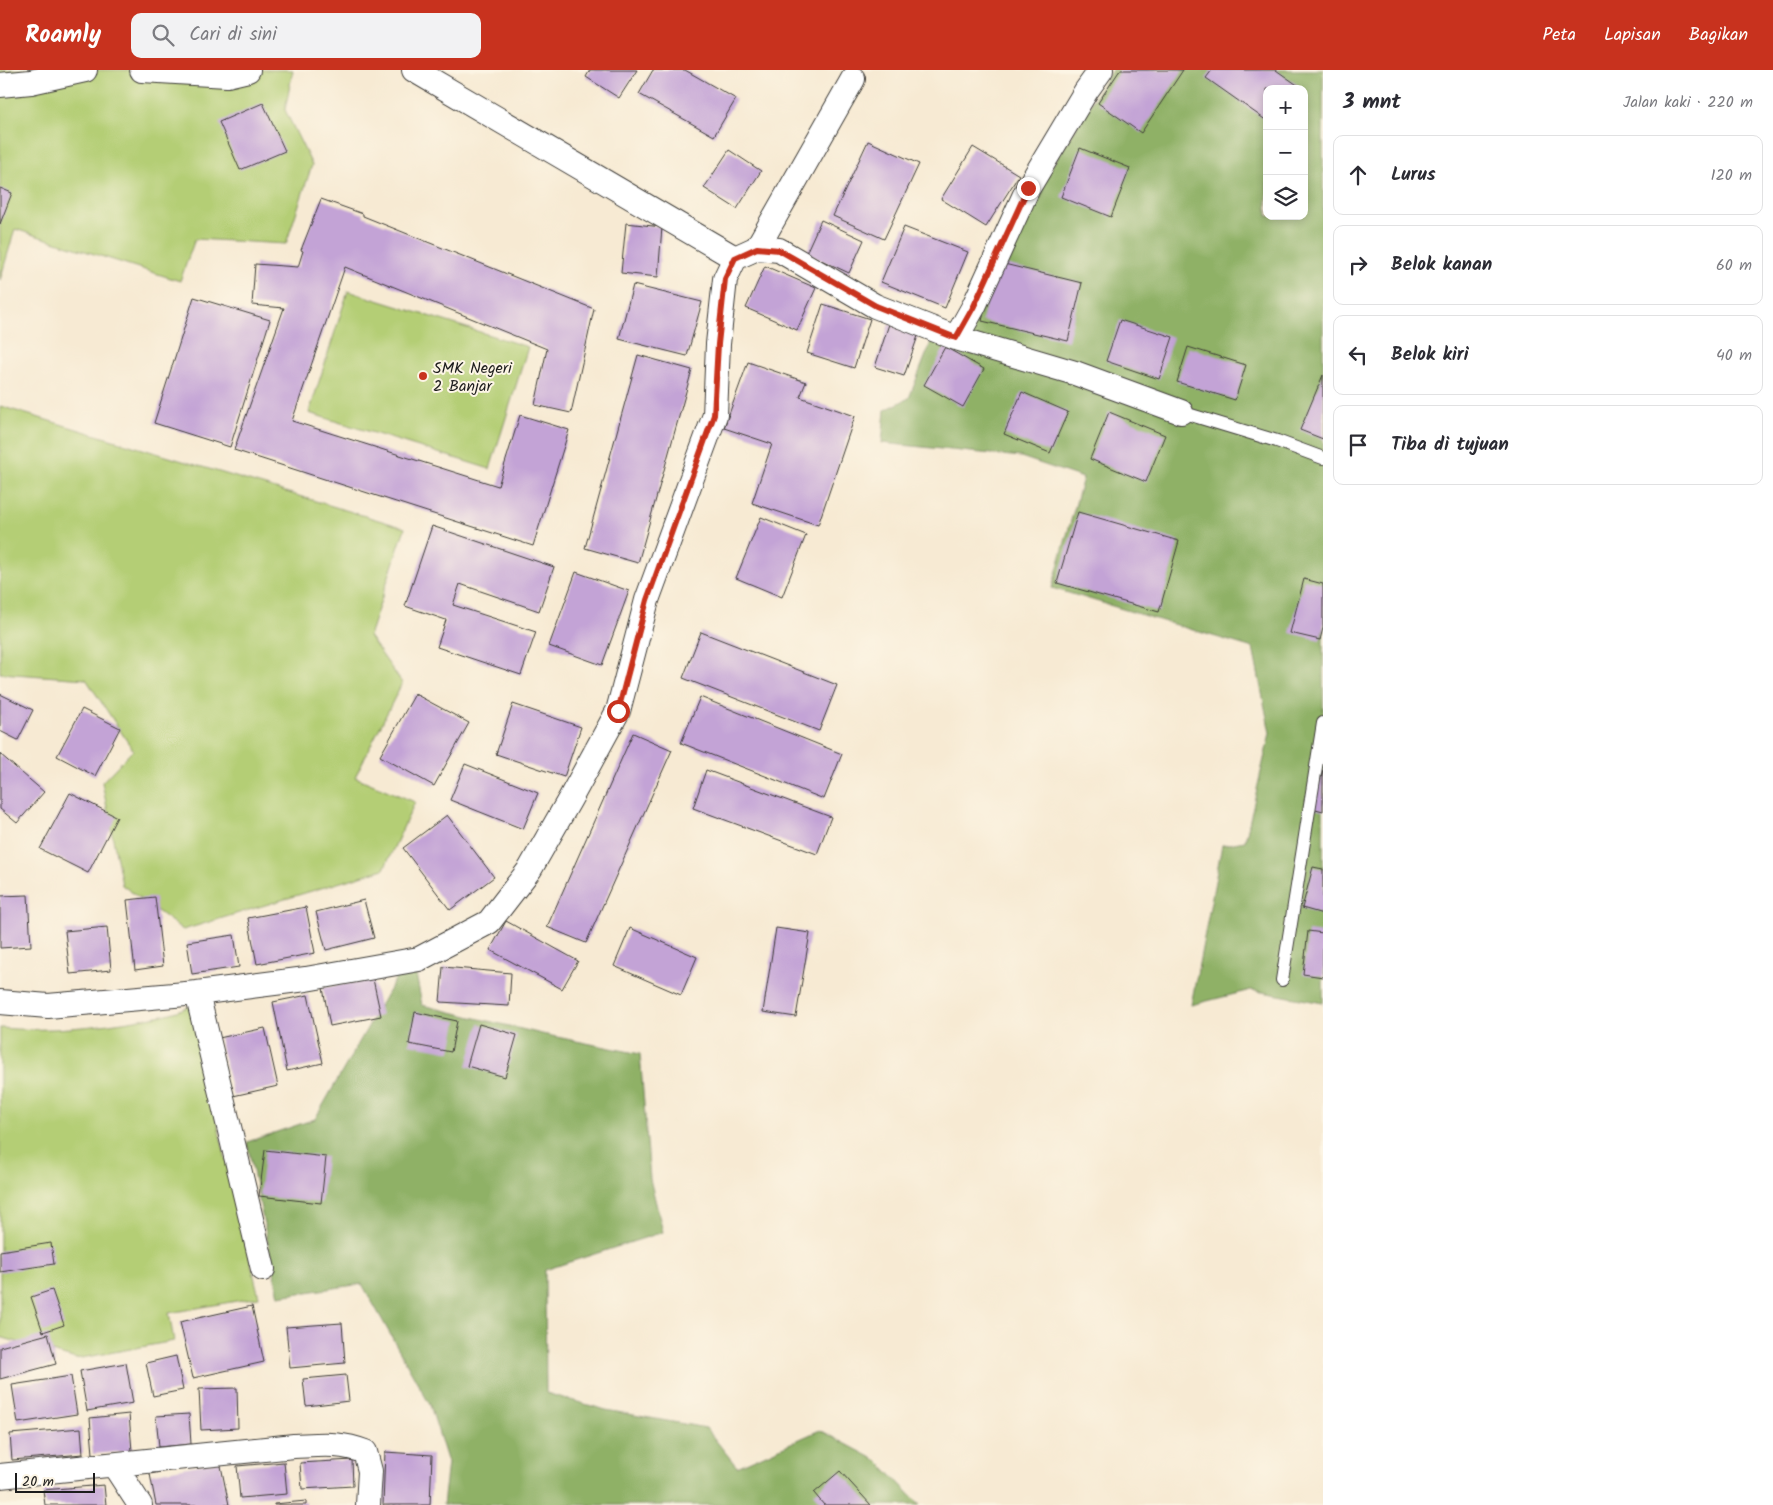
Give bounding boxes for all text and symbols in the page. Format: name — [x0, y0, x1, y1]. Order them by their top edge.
search box — [131, 13, 481, 58]
text: Roamly — [25, 16, 101, 55]
text: Cari di sini — [189, 20, 277, 50]
icon: search — [149, 21, 177, 49]
text: Peta — [1543, 21, 1576, 50]
text: Lapisan — [1604, 21, 1661, 50]
text: Bagikan — [1689, 21, 1748, 50]
map controls — [1263, 85, 1308, 220]
button: + — [1263, 85, 1308, 130]
text: 3 mnt — [1343, 86, 1401, 119]
text: Jalan kaki · 220 m — [1623, 90, 1753, 115]
button: − — [1263, 130, 1308, 175]
text: Lurus — [1391, 160, 1436, 190]
icon: ahead — [1344, 161, 1372, 189]
text: 120 m — [1711, 163, 1752, 188]
button: layers — [1263, 175, 1308, 220]
route end — [1017, 177, 1040, 200]
text: Belok kanan — [1391, 250, 1492, 280]
icon: right — [1344, 251, 1372, 279]
text: 60 m — [1716, 253, 1752, 278]
text: Belok kiri — [1391, 340, 1469, 370]
icon: left — [1344, 341, 1372, 369]
text: 40 m — [1716, 343, 1752, 368]
place label: SMK Negeri 2 Banjar — [433, 356, 513, 399]
marker: SMK Negeri 2 Banjar — [417, 370, 429, 382]
text: Tiba di tujuan — [1391, 430, 1509, 460]
icon: arrive — [1344, 431, 1372, 459]
route start — [607, 700, 630, 723]
scale bar — [15, 1470, 95, 1493]
text: 20 m — [22, 1471, 54, 1493]

